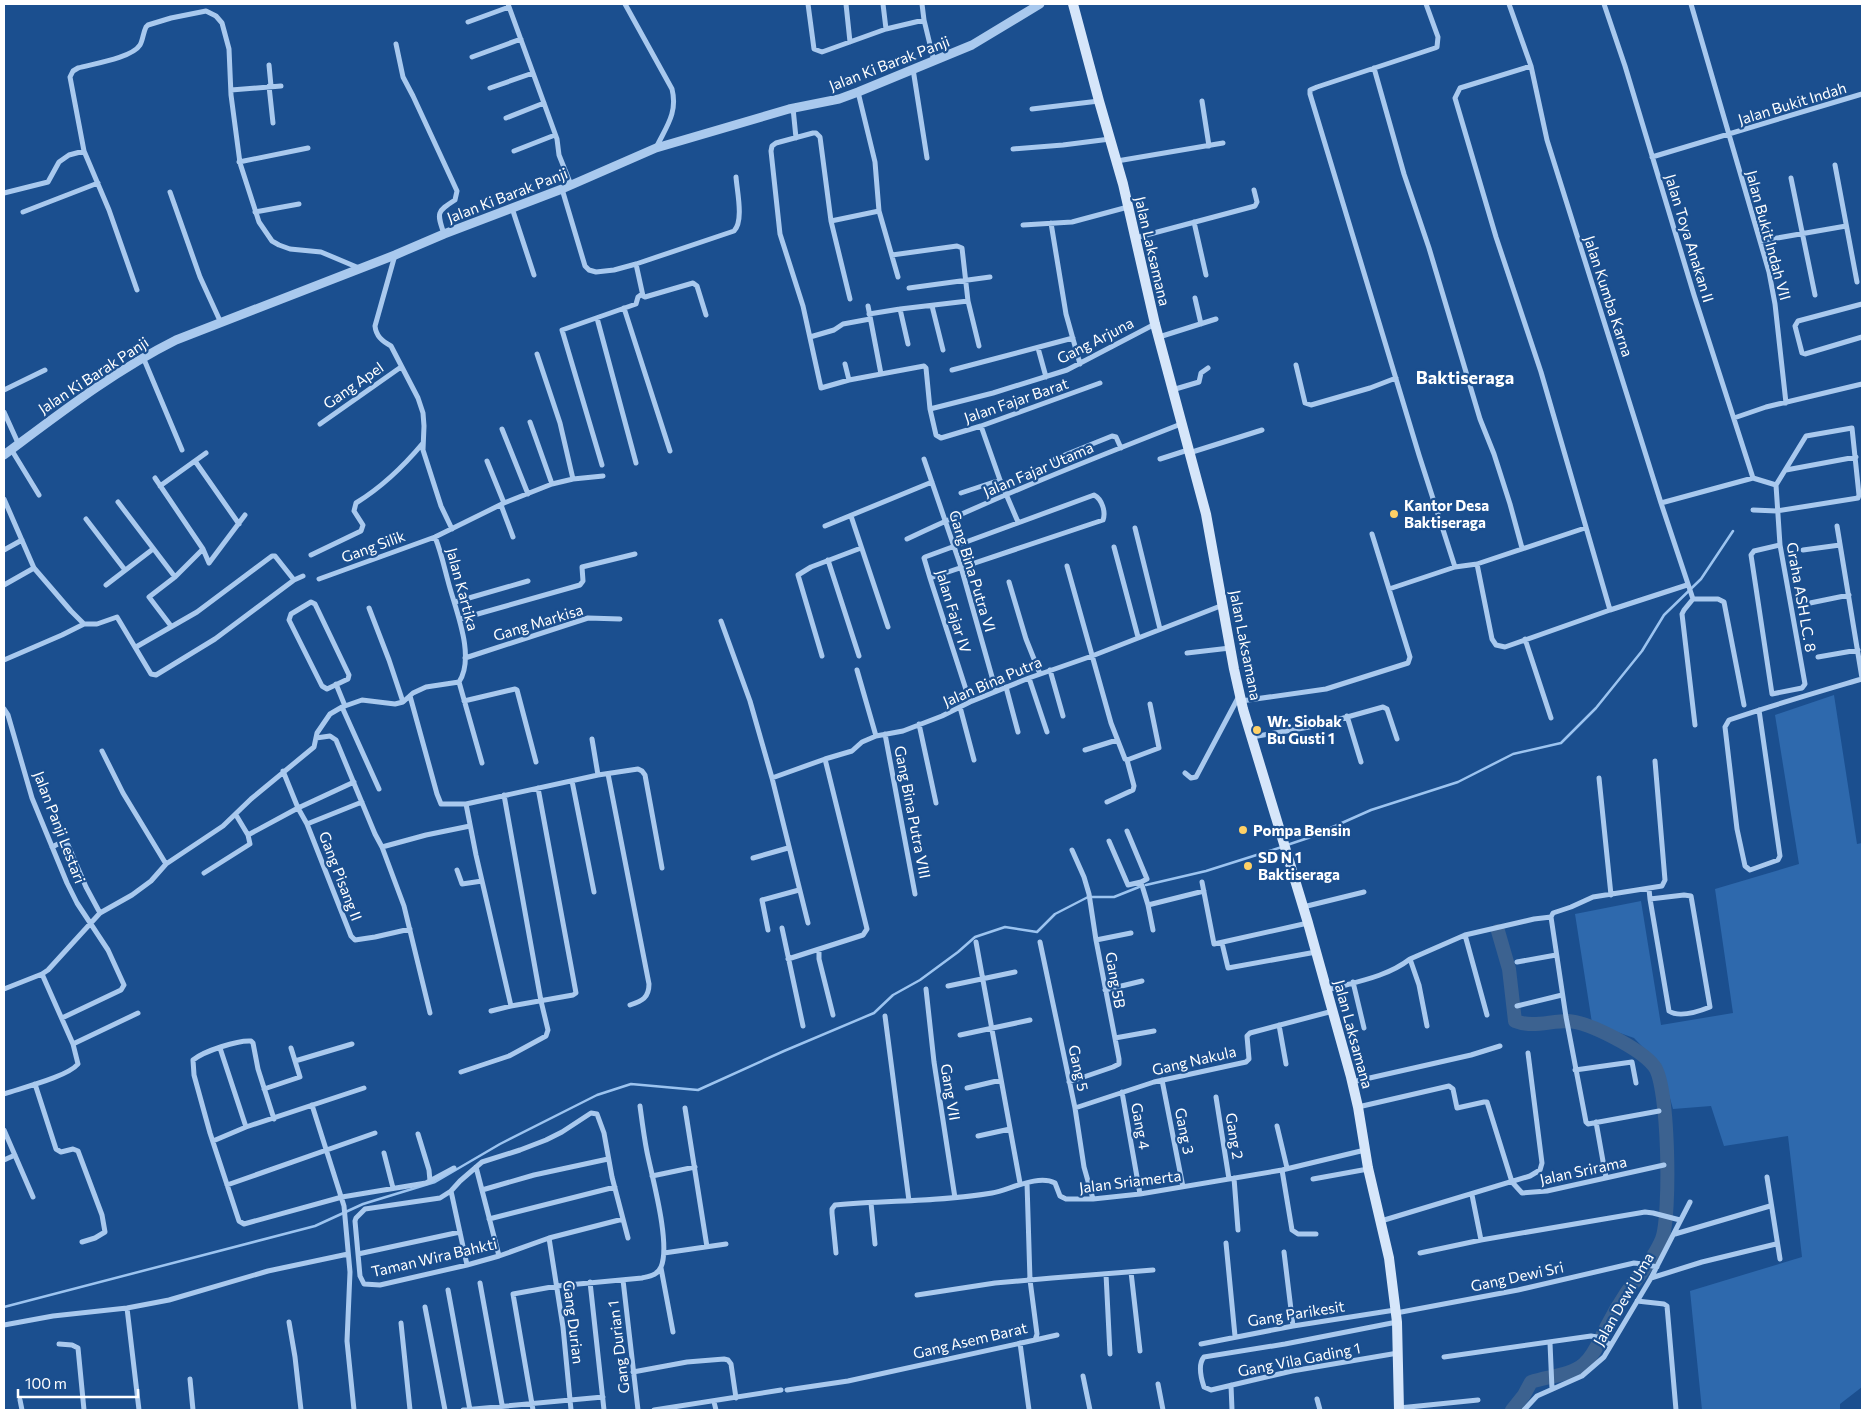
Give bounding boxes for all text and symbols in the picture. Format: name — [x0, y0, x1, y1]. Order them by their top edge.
street label: Jalan Ki Barak Panji — [826, 32, 952, 94]
street label: Jalan Bukit Indah — [1736, 78, 1848, 128]
street label: Jalan Ki Barak Panji — [444, 164, 570, 226]
street label: Jalan Bukit Indah VII — [1743, 168, 1795, 302]
street label: Jalan Toya Anakan II — [1662, 172, 1718, 304]
street label: Jalan Laksamana — [1132, 194, 1174, 308]
street label: Jalan Kumba Karna — [1581, 233, 1637, 359]
street label: Gang Arjuna — [1054, 313, 1136, 367]
street label: Jalan Ki Barak Panji — [34, 333, 152, 417]
street label: Gang Apel — [319, 358, 387, 412]
district label: Baktiseraga — [1416, 366, 1514, 388]
street label: Jalan Fajar Barat — [961, 374, 1071, 426]
street label: Jalan Fajar Utama — [980, 438, 1096, 500]
place label: Kantor Desa Baktiseraga — [1404, 496, 1489, 531]
street label: Gang Bina Putra VI — [946, 508, 1000, 634]
marker: Kantor Desa Baktiseraga — [1388, 508, 1400, 520]
street label: Gang Silik — [338, 526, 408, 566]
street label: Graha ASH LC. 8 — [1783, 541, 1821, 653]
street label: Jalan Kartika — [443, 546, 483, 632]
street label: Jalan Fajar IV — [933, 567, 975, 655]
street label: Jalan Laksamana — [1226, 588, 1266, 702]
street label: Gang Markisa — [491, 600, 585, 644]
street label: Jalan Bina Putra — [940, 652, 1044, 710]
place label: Wr. Siobak Bu Gusti 1 — [1267, 712, 1342, 747]
marker: Wr. Siobak Bu Gusti 1 — [1251, 724, 1263, 736]
street label: Gang Bina Putra VIII — [891, 744, 935, 880]
street label: Jalan Panji Lestari — [30, 768, 90, 886]
place label: Pompa Bensin — [1253, 821, 1351, 839]
marker: Pompa Bensin — [1237, 824, 1249, 836]
street label: Gang Pisang II — [316, 829, 366, 923]
place label: SD N 1 Baktiseraga — [1258, 848, 1340, 883]
marker: SD N 1 Baktiseraga — [1242, 860, 1254, 872]
street label: Gang 5B — [1102, 950, 1130, 1010]
street label: Jalan Laksamana — [1331, 978, 1377, 1090]
street label: Gang Nakula — [1150, 1042, 1238, 1078]
street label: Gang 5 — [1065, 1043, 1093, 1093]
street label: Gang VII — [938, 1062, 964, 1122]
street label: Gang 4 — [1128, 1101, 1154, 1151]
street label: Gang 3 — [1172, 1106, 1198, 1156]
street label: Gang 2 — [1222, 1111, 1248, 1161]
street label: Jalan Srirama — [1538, 1152, 1628, 1188]
street label: Jalan Sriamerta — [1078, 1166, 1182, 1196]
street label: Taman Wira Bahkti — [369, 1234, 499, 1280]
street label: Jalan Dewi Uma — [1589, 1249, 1657, 1349]
street label: Gang Dewi Sri — [1469, 1257, 1565, 1295]
street label: Gang Durian — [560, 1279, 588, 1365]
street label: Gang Parikesit — [1246, 1296, 1346, 1330]
street label: Gang Durian 1 — [603, 1300, 633, 1394]
street label: Gang Asem Barat — [911, 1318, 1029, 1362]
street label: Gang Vila Gading 1 — [1236, 1338, 1362, 1380]
scale bar — [18, 1366, 138, 1398]
text: 100 m — [25, 1374, 67, 1392]

